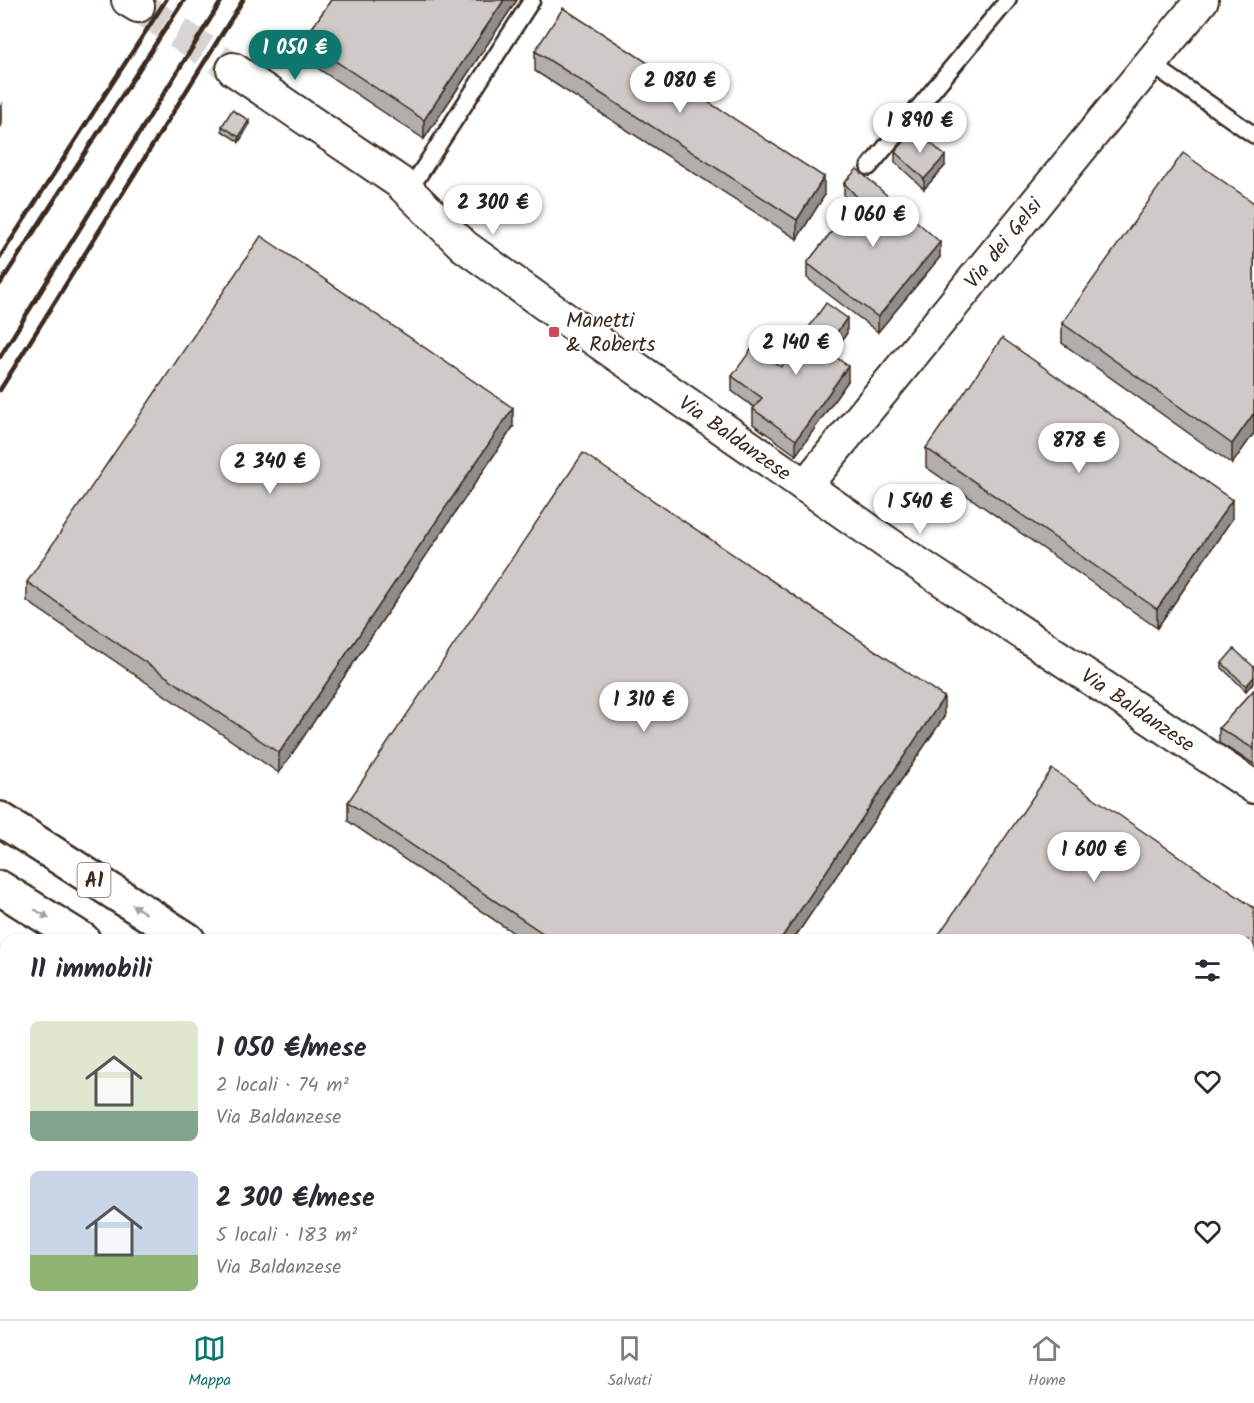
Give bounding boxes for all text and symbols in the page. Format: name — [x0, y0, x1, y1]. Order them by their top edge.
pin: 1 050 € — [240, 30, 350, 81]
text: 1 050 € — [263, 33, 327, 65]
pin: 2 080 € — [625, 63, 735, 114]
text: 2 080 € — [644, 66, 716, 98]
pin: 1 890 € — [865, 103, 975, 154]
text: 1 890 € — [887, 106, 953, 138]
pin: 2 300 € — [438, 185, 548, 236]
text: 2 300 € — [457, 188, 529, 220]
street label: Via dei Gelsi — [957, 190, 1052, 297]
pin: 1 060 € — [818, 197, 928, 248]
text: 1 060 € — [840, 200, 906, 232]
place label: Manetti & Roberts — [566, 305, 656, 362]
marker: Manetti & Roberts — [547, 325, 561, 339]
pin: 2 140 € — [741, 325, 851, 376]
text: 2 140 € — [763, 328, 829, 360]
street label: Via Baldanzese — [671, 388, 798, 491]
pin: 878 € — [1037, 423, 1121, 474]
text: 878 € — [1052, 426, 1106, 458]
pin: 2 340 € — [215, 444, 325, 495]
text: 2 340 € — [234, 447, 306, 479]
pin: 1 540 € — [865, 484, 975, 535]
text: 1 540 € — [887, 487, 953, 519]
street label: Via Baldanzese — [1073, 661, 1201, 762]
pin: 1 310 € — [589, 682, 699, 733]
text: 1 310 € — [613, 685, 675, 717]
pin: 1 600 € — [1039, 832, 1149, 883]
text: 1 600 € — [1061, 835, 1127, 867]
road number: A1 — [78, 863, 110, 897]
one-way arrow — [131, 903, 147, 914]
one-way arrow — [34, 909, 50, 920]
text: 11 immobili — [30, 949, 152, 991]
icon: filters — [1191, 954, 1224, 987]
text: 1 050 €/mese — [216, 1028, 366, 1070]
icon: home — [78, 1045, 150, 1117]
icon: heart — [1191, 1065, 1224, 1098]
text: 2 locali · 74 m² — [216, 1070, 349, 1102]
text: Via Baldanzese — [216, 1102, 341, 1134]
text: 2 300 €/mese — [216, 1178, 375, 1220]
icon: home — [78, 1195, 150, 1267]
icon: heart — [1191, 1215, 1224, 1248]
text: 5 locali · 183 m² — [216, 1220, 357, 1252]
text: Via Baldanzese — [216, 1252, 341, 1284]
tab: Mappa — [188, 1332, 231, 1393]
tab: Salvati — [607, 1332, 652, 1393]
tab: Home — [1028, 1332, 1066, 1393]

